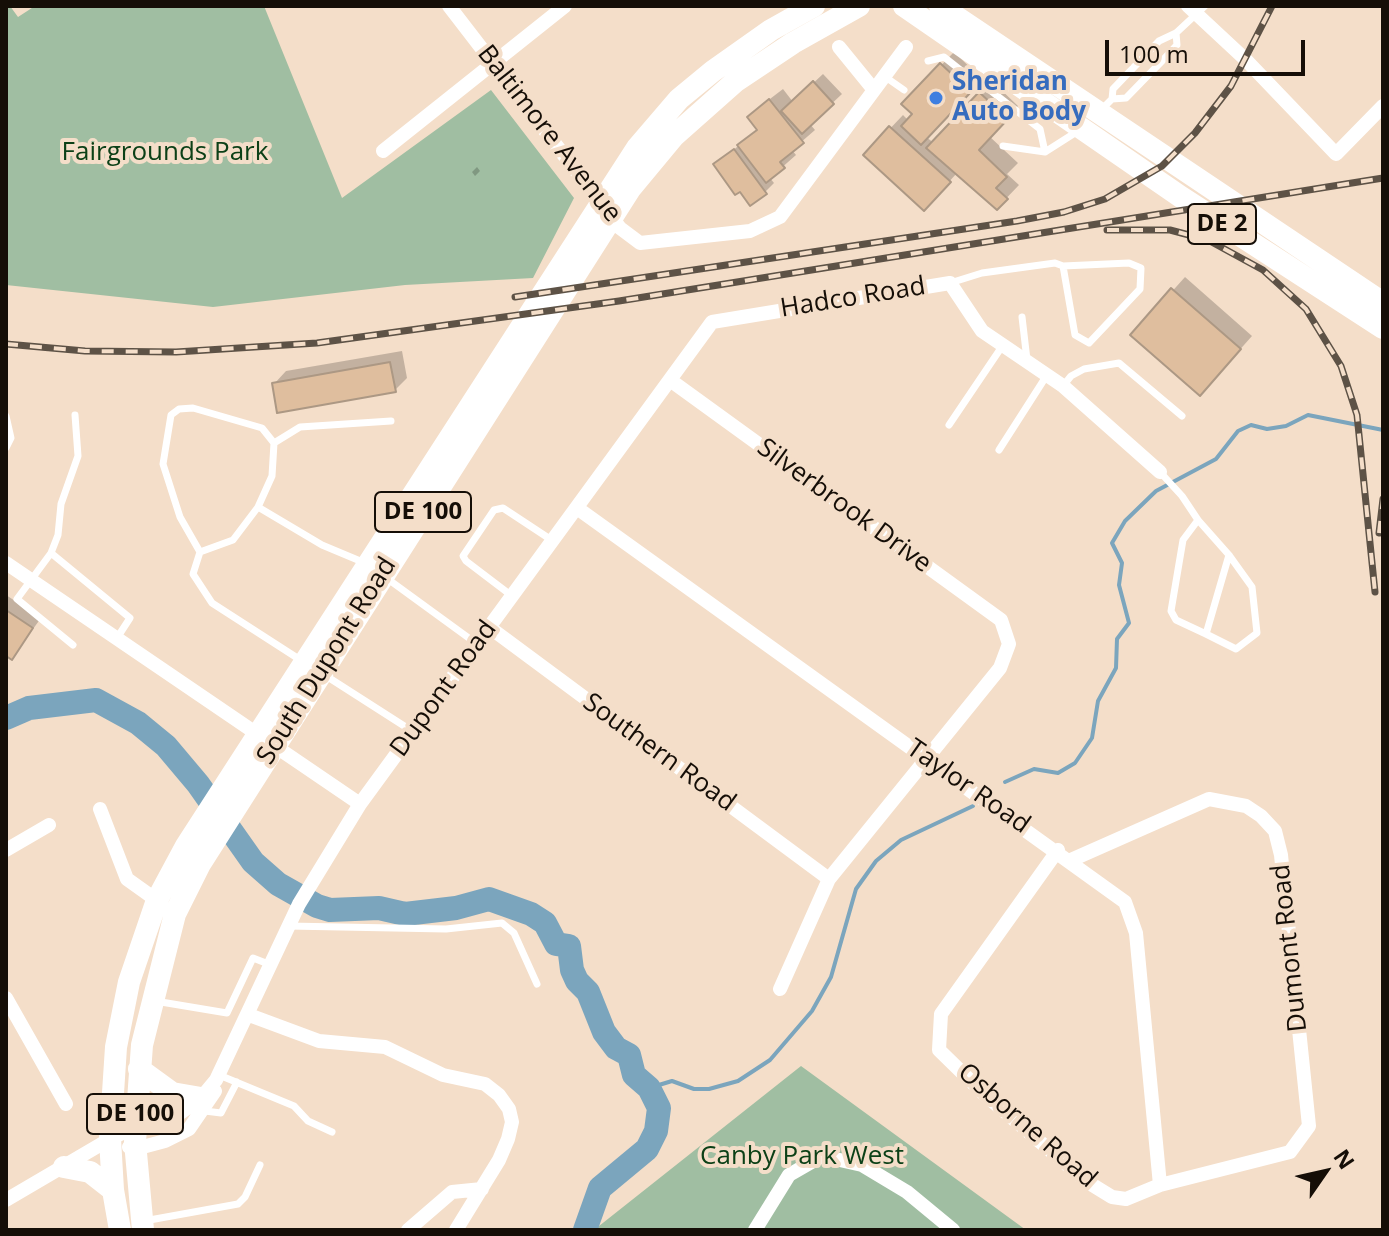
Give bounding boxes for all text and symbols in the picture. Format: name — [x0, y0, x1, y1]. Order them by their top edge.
scale bar — [1109, 24, 1309, 74]
text: 100 m — [1119, 37, 1189, 70]
street label: Baltimore Avenue — [470, 39, 628, 229]
place label: Sheridan Auto Body — [952, 67, 1086, 128]
marker: Sheridan Auto Body — [927, 89, 945, 107]
park label: Fairgrounds Park — [62, 137, 268, 169]
road number: DE 2 — [1188, 204, 1256, 244]
street label: Hadco Road — [778, 271, 928, 325]
street label: Silverbrook Drive — [751, 432, 937, 580]
road number: DE 100 — [375, 492, 471, 532]
street label: South Dupont Road — [251, 552, 403, 770]
street label: Dupont Road — [384, 615, 504, 763]
street label: Southern Road — [577, 687, 741, 819]
street label: Taylor Road — [900, 733, 1036, 841]
street label: Dumont Road — [1266, 863, 1314, 1033]
street label: Osborne Road — [951, 1057, 1103, 1195]
road number: DE 100 — [87, 1094, 183, 1134]
north arrow — [1285, 1132, 1365, 1212]
park label: Canby Park West — [700, 1141, 904, 1173]
text: N — [1327, 1143, 1362, 1174]

